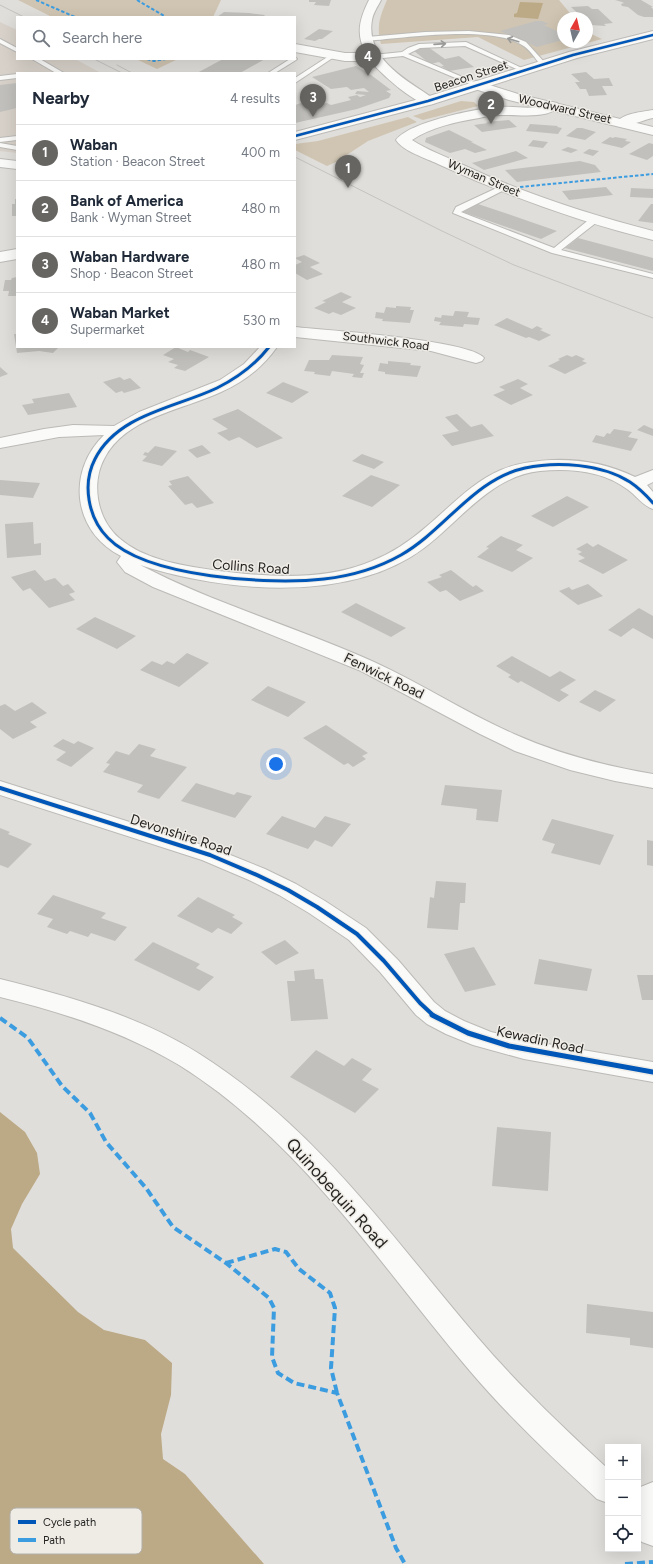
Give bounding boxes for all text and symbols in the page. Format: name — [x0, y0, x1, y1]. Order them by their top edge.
north arrow — [557, 12, 593, 48]
search box — [16, 16, 296, 60]
icon: search — [30, 27, 52, 49]
text: Search here — [62, 29, 142, 47]
one-way arrow — [508, 35, 520, 43]
one-way arrow — [433, 41, 446, 48]
pin: 4 — [355, 43, 381, 76]
street label: Beacon Street — [432, 57, 510, 95]
pin: 3 — [300, 84, 326, 117]
text: Nearby — [32, 88, 90, 108]
text: 4 results — [230, 91, 280, 106]
pin: 2 — [478, 91, 504, 124]
street label: Woodward Street — [517, 91, 613, 127]
text: Waban — [70, 136, 118, 154]
text: 1 — [42, 145, 48, 160]
text: 400 m — [241, 145, 280, 160]
text: Station · Beacon Street — [70, 154, 205, 169]
pin: 1 — [335, 155, 361, 188]
street label: Wyman Street — [446, 156, 523, 200]
text: Bank of America — [70, 192, 183, 210]
text: 2 — [41, 201, 49, 216]
text: 480 m — [241, 201, 280, 216]
text: Bank · Wyman Street — [70, 210, 192, 225]
text: Waban Hardware — [70, 248, 189, 266]
text: 3 — [41, 257, 49, 272]
text: 480 m — [241, 257, 280, 272]
text: Shop · Beacon Street — [70, 266, 193, 281]
text: Waban Market — [70, 304, 170, 322]
text: 4 — [41, 313, 49, 328]
text: 530 m — [243, 313, 280, 328]
text: Supermarket — [70, 322, 145, 337]
street label: Southwick Road — [342, 329, 430, 353]
street label: Collins Road — [212, 556, 290, 578]
street label: Fenwick Road — [341, 649, 427, 703]
your location — [266, 754, 286, 774]
street label: Devonshire Road — [128, 811, 234, 859]
street label: Kewadin Road — [495, 1022, 585, 1058]
street label: Quinobequin Road — [282, 1134, 392, 1252]
map controls — [605, 1444, 641, 1552]
button: + — [605, 1444, 641, 1480]
button: − — [605, 1480, 641, 1516]
legend — [10, 1508, 142, 1554]
text: Cycle path — [43, 1516, 96, 1529]
button: locate — [605, 1516, 641, 1552]
text: Path — [43, 1534, 65, 1547]

